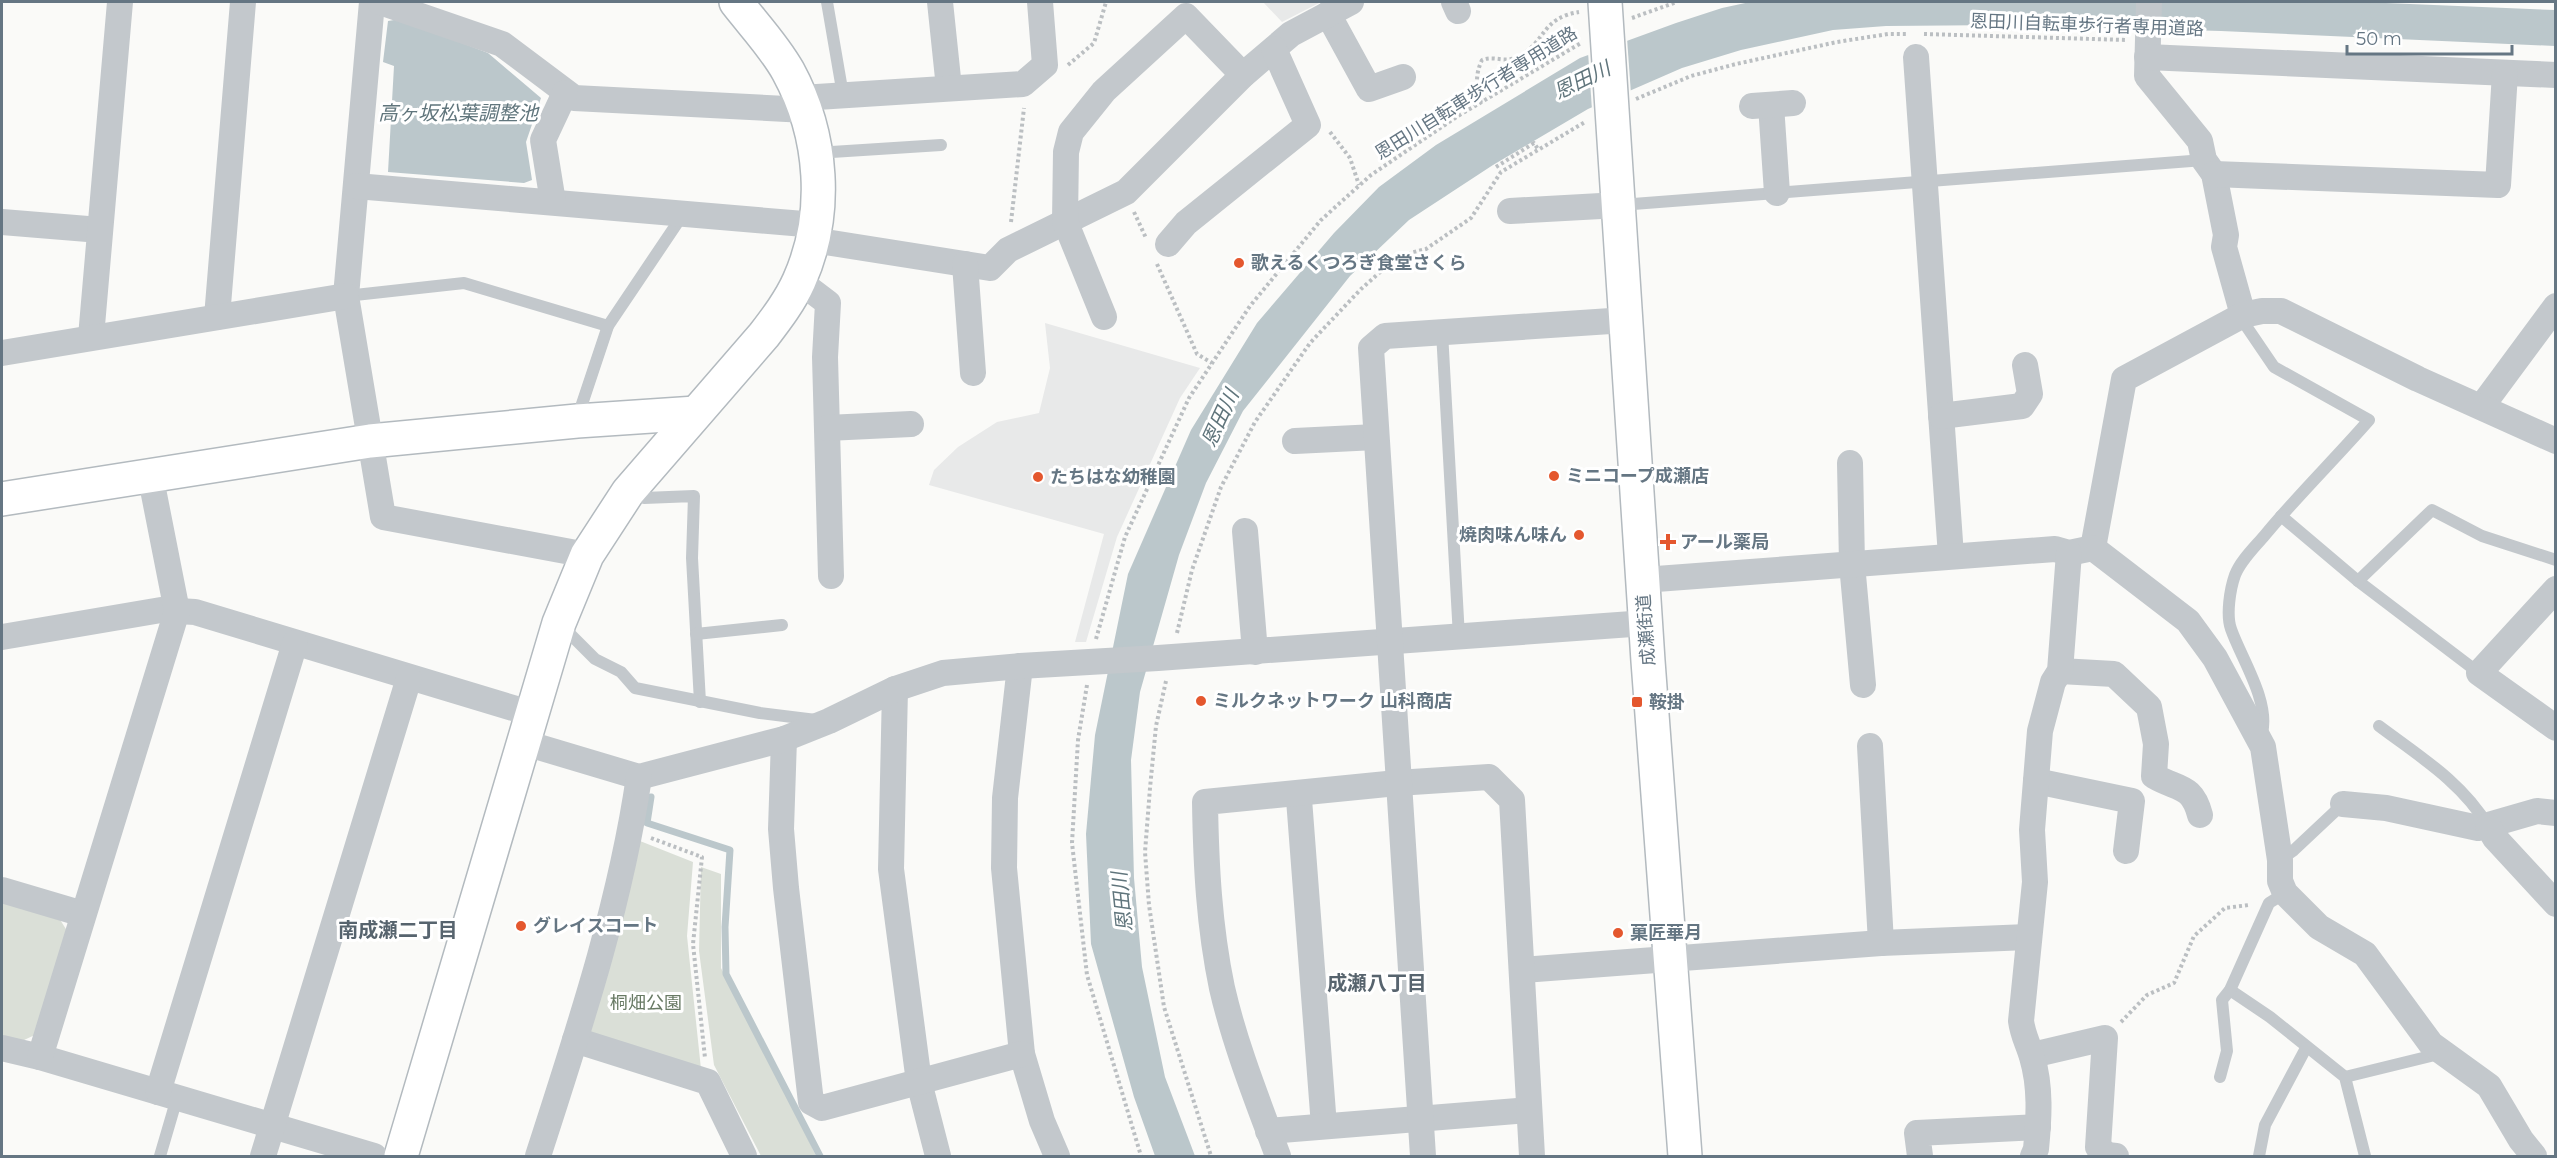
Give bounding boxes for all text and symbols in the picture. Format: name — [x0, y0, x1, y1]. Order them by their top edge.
street label: 恩田川自転車歩行者専用道路 — [1970, 10, 2204, 40]
scale bar — [2347, 18, 2512, 56]
street label: 恩田川自転車歩行者専用道路 — [1371, 22, 1581, 164]
text: 50 m — [2356, 28, 2402, 50]
water label: 恩田川 — [1550, 55, 1616, 104]
water label: 高ヶ坂松葉調整池 — [378, 101, 540, 125]
place label: 歌えるくつろぎ食堂さくら — [1251, 252, 1466, 274]
marker: 歌えるくつろぎ食堂さくら — [1232, 256, 1246, 270]
water label: 恩田川 — [1196, 384, 1244, 450]
place label: ミニコープ成瀬店 — [1566, 465, 1709, 487]
place label: たちはな幼稚園 — [1050, 466, 1176, 488]
marker: ミニコープ成瀬店 — [1547, 469, 1561, 483]
marker: たちはな幼稚園 — [1031, 470, 1045, 484]
place label: 焼肉味ん味ん — [1459, 524, 1567, 546]
marker: 焼肉味ん味ん — [1572, 528, 1586, 542]
place label: アール薬局 — [1680, 531, 1769, 553]
marker: アール薬局 — [1661, 535, 1675, 549]
street label: 成瀬街道 — [1633, 593, 1659, 667]
place label: ミルクネットワーク 山科商店 — [1213, 690, 1452, 712]
place label: 鞍掛 — [1649, 691, 1685, 713]
marker: ミルクネットワーク 山科商店 — [1194, 694, 1208, 708]
marker: 鞍掛 — [1630, 695, 1644, 709]
water label: 恩田川 — [1107, 869, 1137, 933]
place label: グレイスコート — [533, 915, 658, 937]
district label: 南成瀬二丁目 — [338, 918, 458, 942]
marker: グレイスコート — [514, 919, 528, 933]
place label: 菓匠華月 — [1630, 922, 1702, 944]
marker: 菓匠華月 — [1611, 926, 1625, 940]
district label: 成瀬八丁目 — [1327, 971, 1427, 995]
park label: 桐畑公園 — [610, 992, 682, 1014]

